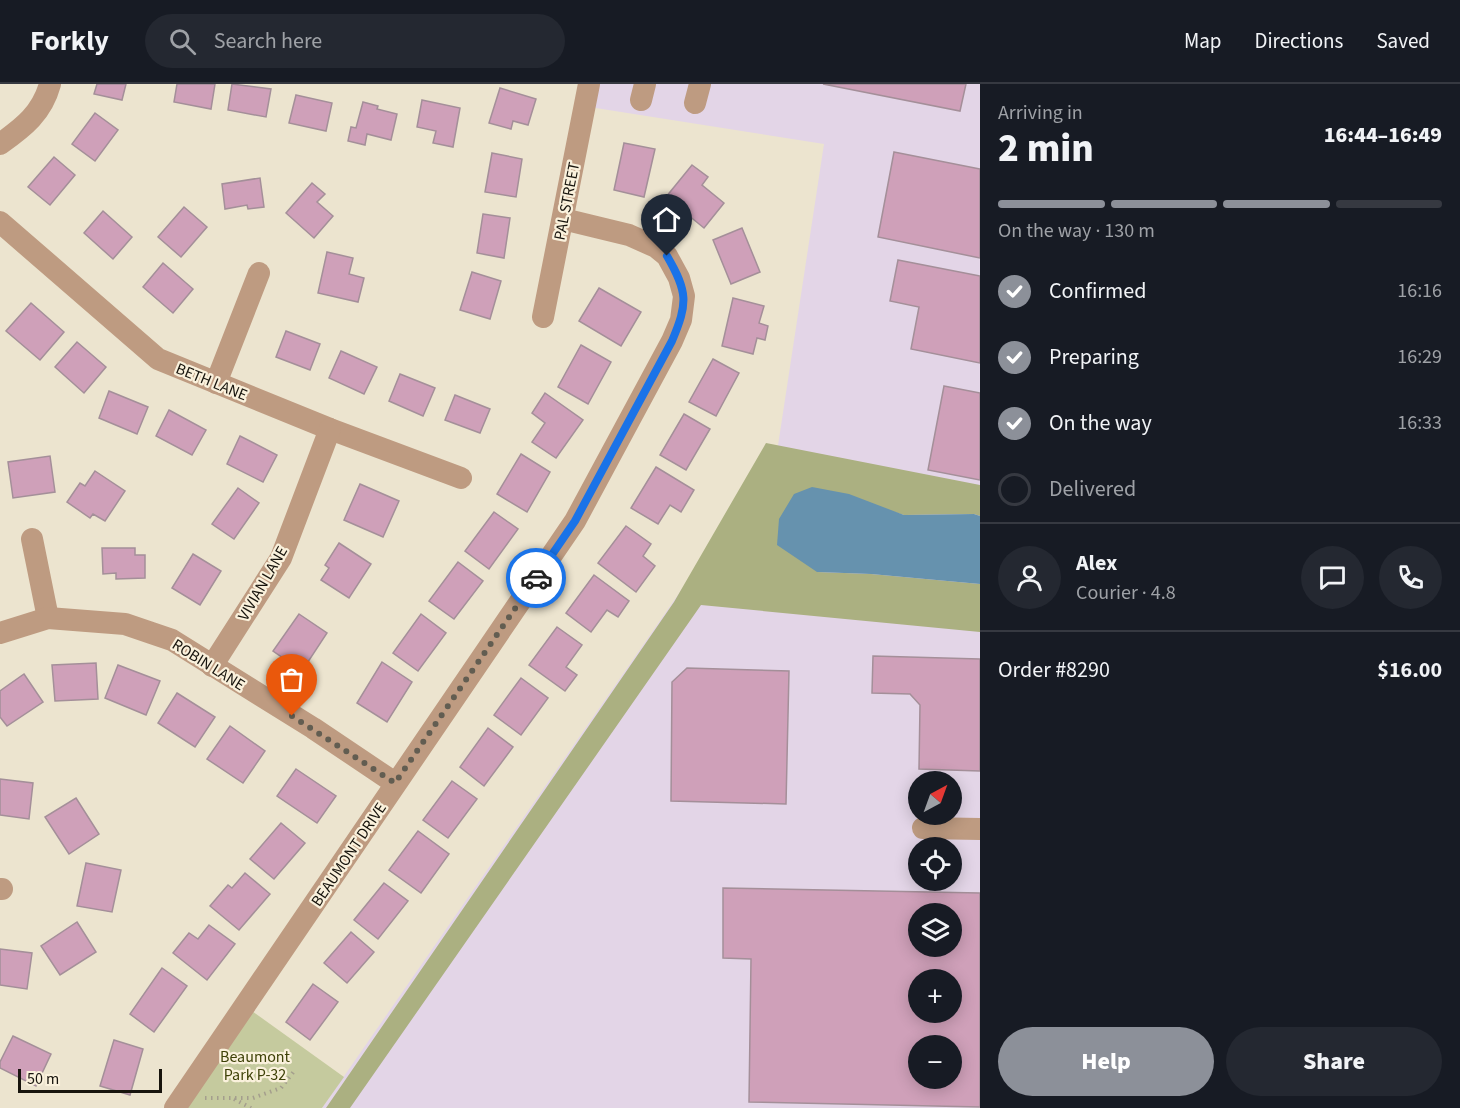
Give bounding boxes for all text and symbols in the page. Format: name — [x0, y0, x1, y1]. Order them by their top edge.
search box — [145, 14, 565, 68]
text: Forkly — [30, 21, 109, 61]
icon: search — [166, 25, 199, 58]
text: Search here — [214, 25, 322, 57]
text: Map — [1184, 26, 1222, 56]
text: Directions — [1255, 26, 1343, 56]
text: Saved — [1376, 26, 1430, 56]
text: Arriving in — [998, 99, 1083, 127]
text: 16:44–16:49 — [1324, 119, 1442, 151]
text: 2 min — [998, 121, 1094, 177]
street label: PAL STREET — [549, 160, 585, 242]
pin — [641, 194, 692, 256]
icon: home — [650, 203, 683, 236]
text: On the way · 130 m — [998, 217, 1155, 245]
icon: check — [998, 275, 1031, 308]
text: Confirmed — [1049, 275, 1146, 307]
text: 16:16 — [1397, 277, 1442, 305]
icon: check — [998, 341, 1031, 374]
text: Preparing — [1049, 341, 1139, 373]
text: 16:29 — [1397, 343, 1442, 371]
street label: BETH LANE — [173, 358, 251, 406]
icon: check — [998, 407, 1031, 440]
text: On the way — [1049, 407, 1152, 439]
text: 16:33 — [1397, 409, 1442, 437]
text: Delivered — [1049, 473, 1136, 505]
street label: VIVIAN LANE — [233, 542, 293, 625]
button: person — [998, 546, 1061, 609]
button: chat — [1301, 546, 1364, 609]
button: phone — [1379, 546, 1442, 609]
text: Alex — [1076, 547, 1117, 579]
courier — [506, 548, 566, 608]
icon: car — [520, 562, 553, 595]
text: Courier · 4.8 — [1076, 579, 1176, 607]
street label: ROBIN LANE — [168, 634, 249, 696]
pin — [266, 654, 317, 716]
text: Order #8290 — [998, 654, 1110, 686]
text: $16.00 — [1377, 654, 1442, 686]
icon: bag — [275, 663, 308, 696]
north arrow — [908, 771, 962, 825]
map controls — [908, 771, 962, 1089]
street label: BEAUMONT DRIVE — [306, 798, 392, 911]
button: locate — [908, 837, 962, 891]
button: layers — [908, 903, 962, 957]
button: + — [908, 969, 962, 1023]
button: Help — [998, 1027, 1214, 1096]
button: Share — [1226, 1027, 1442, 1096]
button: − — [908, 1035, 962, 1089]
park label: Beaumont Park P-32 — [220, 1046, 291, 1086]
scale bar — [18, 1066, 162, 1094]
text: 50 m — [27, 1068, 59, 1090]

